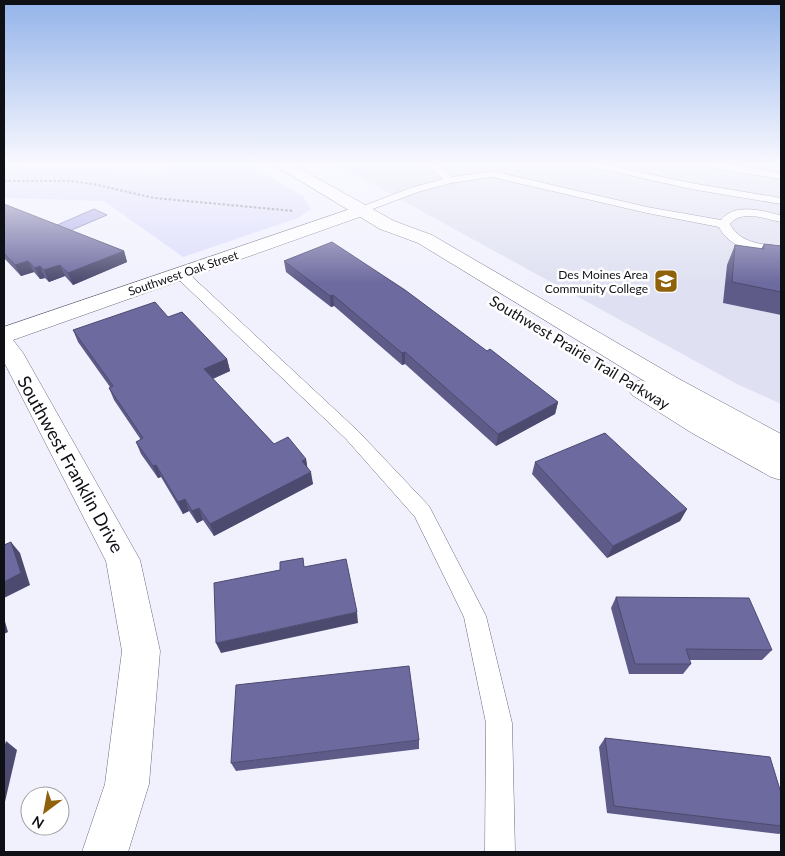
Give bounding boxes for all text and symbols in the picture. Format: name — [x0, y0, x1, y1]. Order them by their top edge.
street label: Southwest Oak Street — [126, 247, 241, 299]
place label: Des Moines Area Community College — [545, 267, 648, 296]
school or university icon: Des Moines Area Community College — [653, 268, 679, 294]
street label: Southwest Prairie Trail Parkway — [487, 291, 673, 413]
street label: Southwest Franklin Drive — [13, 372, 129, 556]
north arrow — [20, 786, 70, 836]
text: N — [29, 812, 47, 833]

